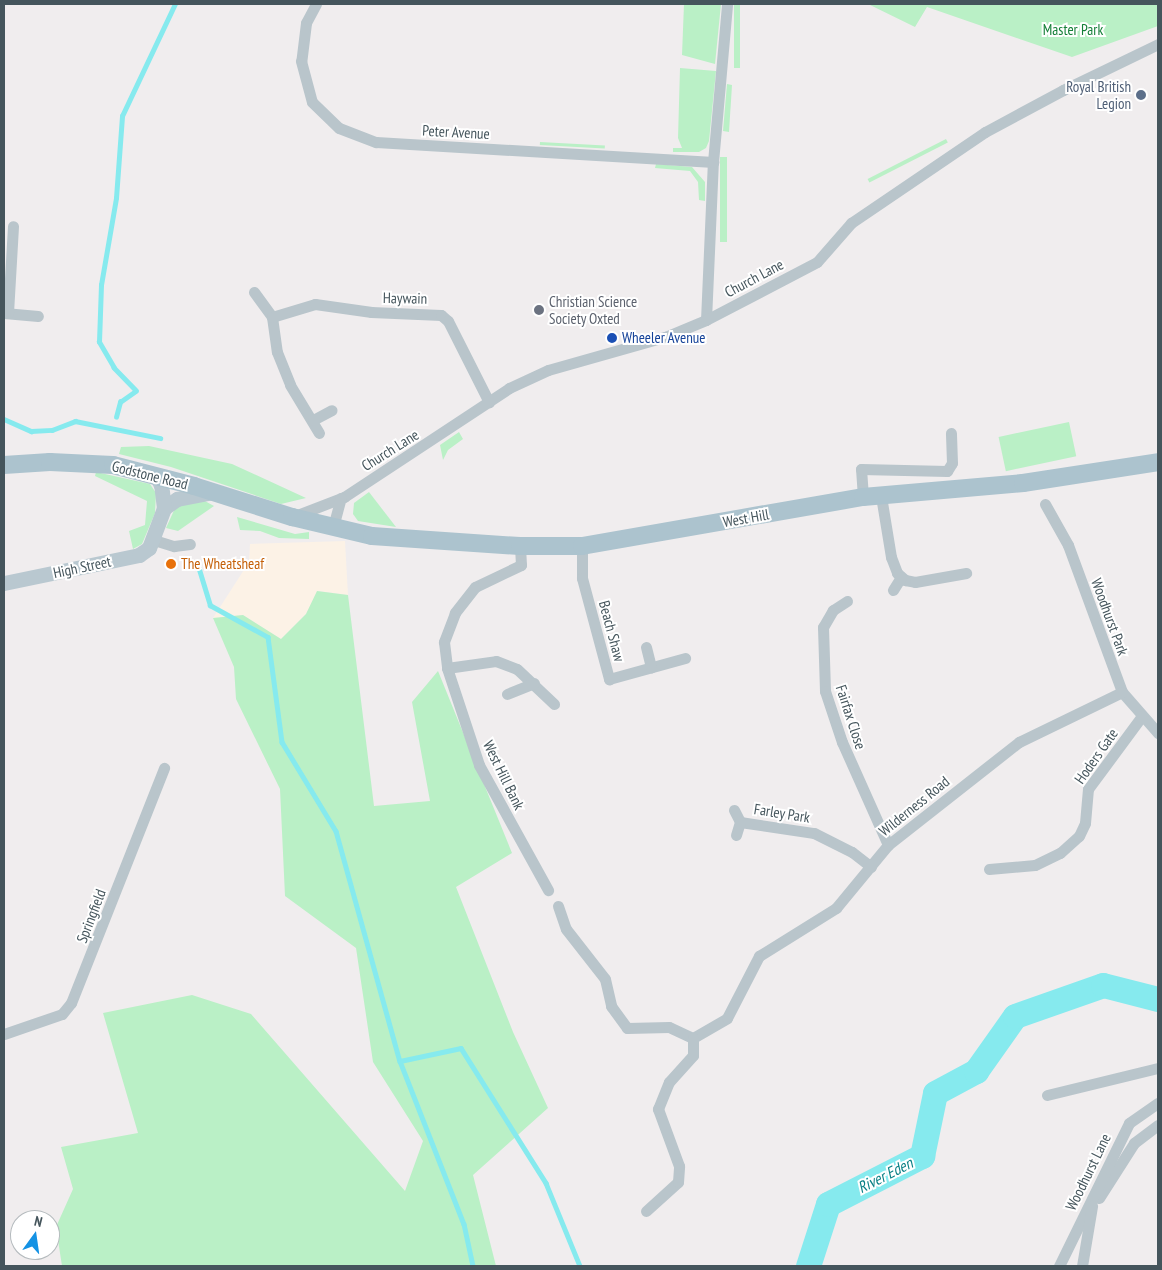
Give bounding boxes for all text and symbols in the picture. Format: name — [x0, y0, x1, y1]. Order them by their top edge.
park label: Master Park — [1043, 21, 1103, 39]
place label: Royal British Legion — [1066, 77, 1131, 112]
marker: Royal British Legion — [1135, 89, 1147, 101]
street label: Peter Avenue — [422, 121, 490, 143]
street label: Church Lane — [722, 255, 786, 301]
street label: Haywain — [383, 289, 427, 307]
place label: Christian Science Society Oxted — [549, 292, 637, 327]
marker: Christian Science Society Oxted — [533, 304, 545, 316]
place label: Wheeler Avenue — [622, 329, 706, 347]
marker: Wheeler Avenue — [606, 332, 618, 344]
street label: Church Lane — [358, 425, 422, 475]
street label: Godstone Road — [110, 457, 190, 493]
street label: West Hill — [722, 505, 770, 531]
street label: High Street — [51, 552, 113, 582]
place label: The Wheatsheaf — [181, 555, 264, 573]
marker: The Wheatsheaf — [165, 558, 177, 570]
street label: Woodhurst Park — [1088, 576, 1132, 658]
street label: Beach Shaw — [595, 599, 629, 663]
street label: Fairfax Close — [832, 682, 870, 752]
street label: Hoders Gate — [1071, 725, 1121, 787]
street label: West Hill Bank — [479, 737, 529, 813]
street label: Wilderness Road — [875, 772, 953, 840]
street label: Farley Park — [753, 800, 811, 826]
street label: Springfield — [73, 887, 109, 945]
street label: Woodhurst Lane — [1062, 1131, 1114, 1213]
water label: River Eden — [854, 1153, 916, 1197]
north arrow — [10, 1210, 60, 1260]
text: N — [33, 1212, 44, 1231]

